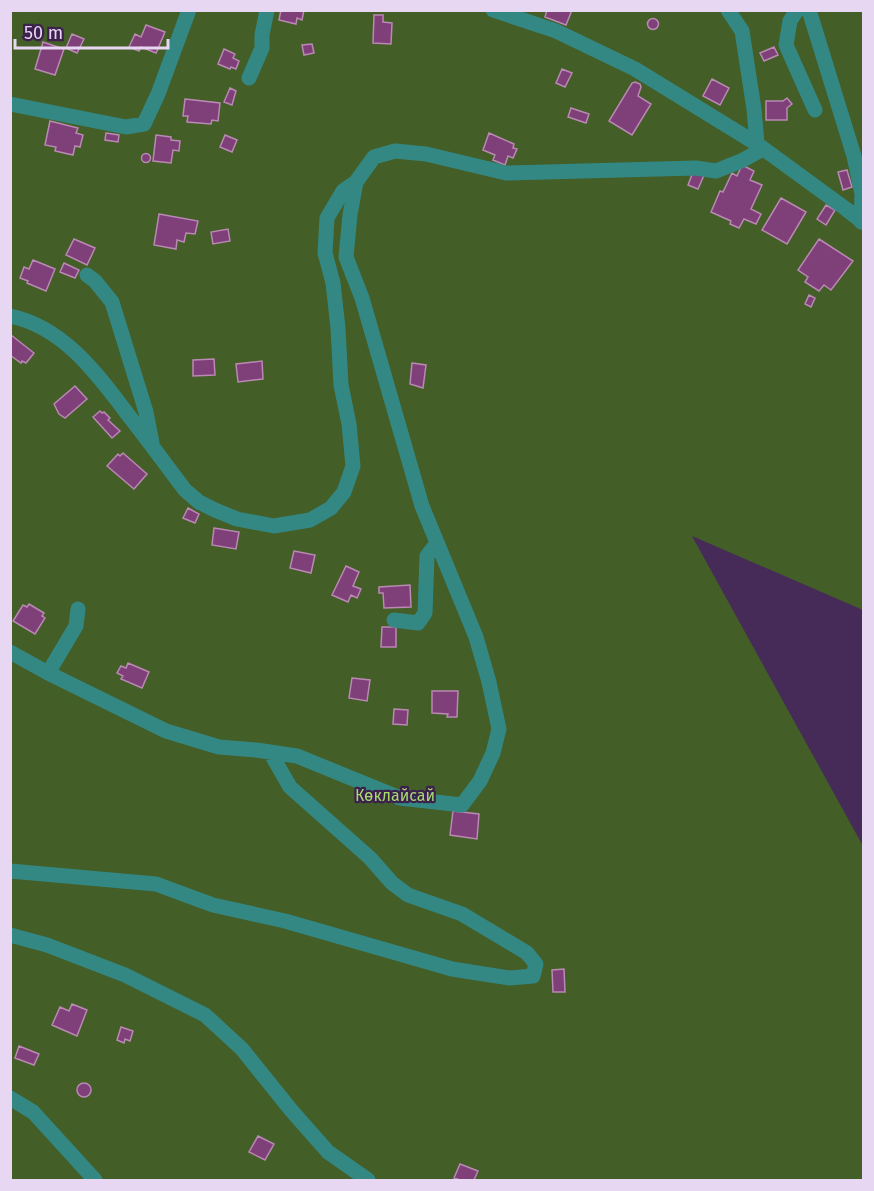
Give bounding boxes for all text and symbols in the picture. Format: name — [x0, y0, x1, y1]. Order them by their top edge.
scale bar — [15, 12, 168, 50]
text: 50 m — [24, 22, 63, 44]
park label: Көклайсай — [355, 786, 435, 805]

